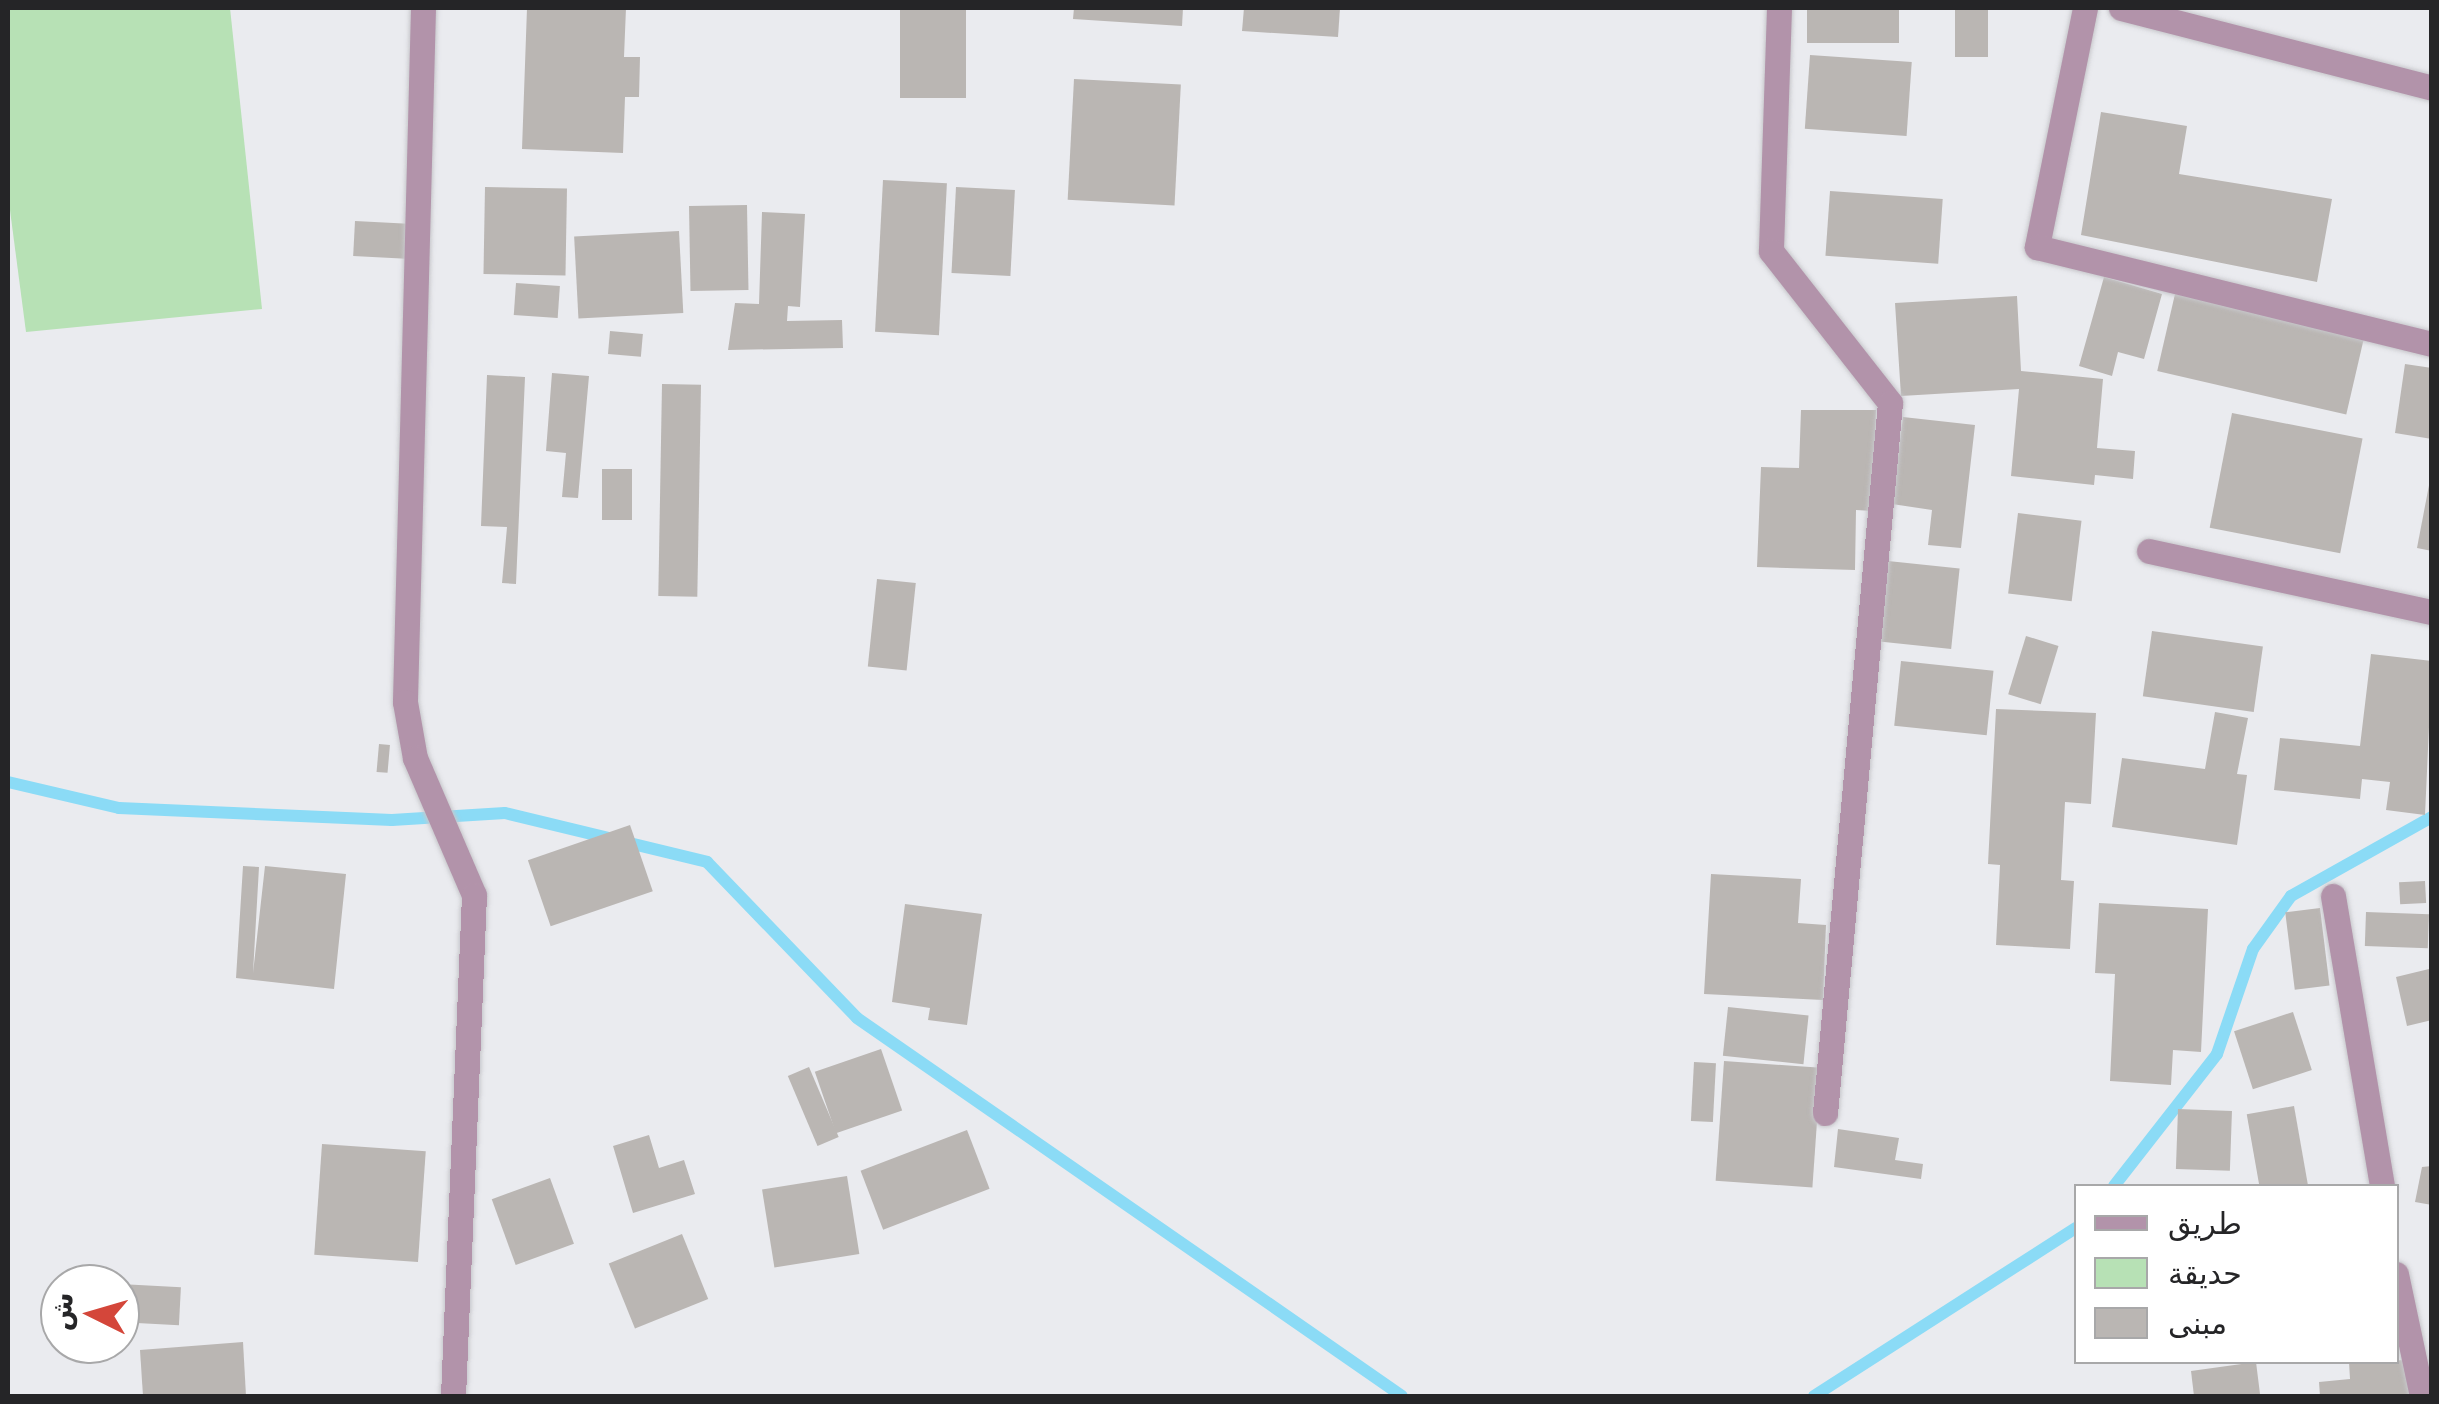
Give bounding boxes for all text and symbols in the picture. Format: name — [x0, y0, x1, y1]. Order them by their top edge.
legend — [2074, 1184, 2399, 1364]
text: طريق — [2168, 1206, 2242, 1241]
text: حديقة — [2168, 1256, 2242, 1291]
north arrow — [40, 1264, 140, 1364]
text: ش — [43, 1291, 80, 1332]
text: مبنى — [2168, 1306, 2227, 1341]

